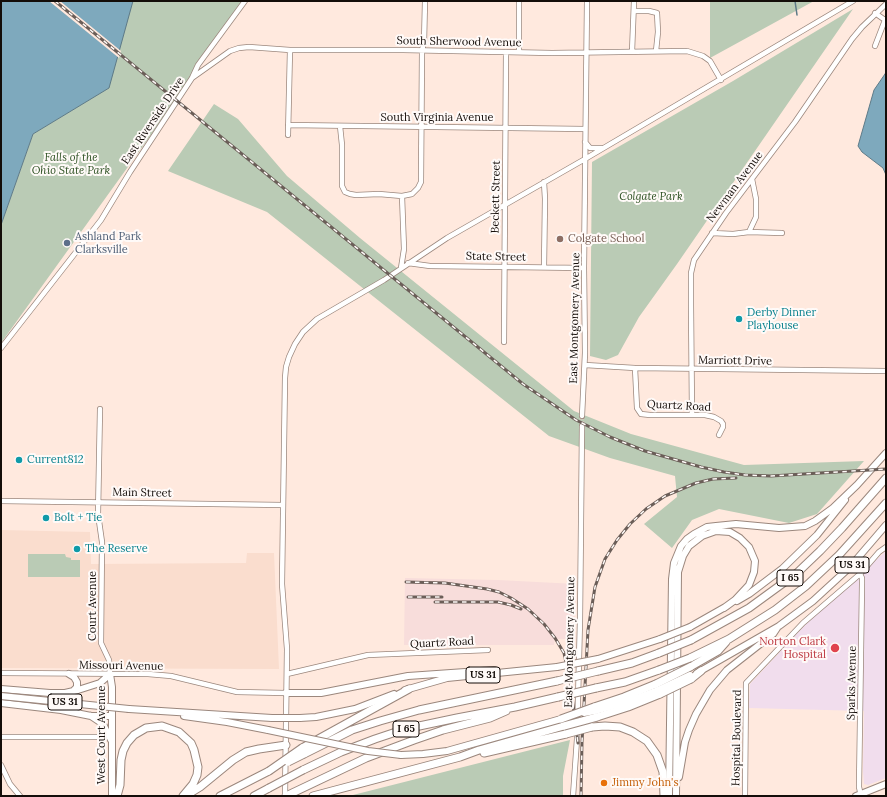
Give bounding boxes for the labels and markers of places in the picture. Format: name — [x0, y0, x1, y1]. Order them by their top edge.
place label: Ashland Park Clarksville — [75, 230, 141, 256]
place label: Colgate School — [568, 232, 644, 246]
marker: Colgate School — [555, 234, 565, 244]
marker: Ashland Park Clarksville — [62, 238, 72, 248]
place label: Derby Dinner Playhouse — [747, 306, 816, 332]
marker: Derby Dinner Playhouse — [734, 314, 744, 324]
place label: Current812 — [27, 453, 84, 467]
marker: Current812 — [14, 455, 24, 465]
place label: Bolt + Tie — [54, 511, 102, 525]
marker: Bolt + Tie — [41, 513, 51, 523]
place label: The Reserve — [85, 542, 148, 556]
marker: The Reserve — [72, 544, 82, 554]
place label: Norton Clark Hospital — [759, 635, 826, 661]
marker: Norton Clark Hospital — [829, 642, 841, 654]
place label: Jimmy John's — [612, 776, 678, 790]
marker: Jimmy John's — [599, 778, 609, 788]

